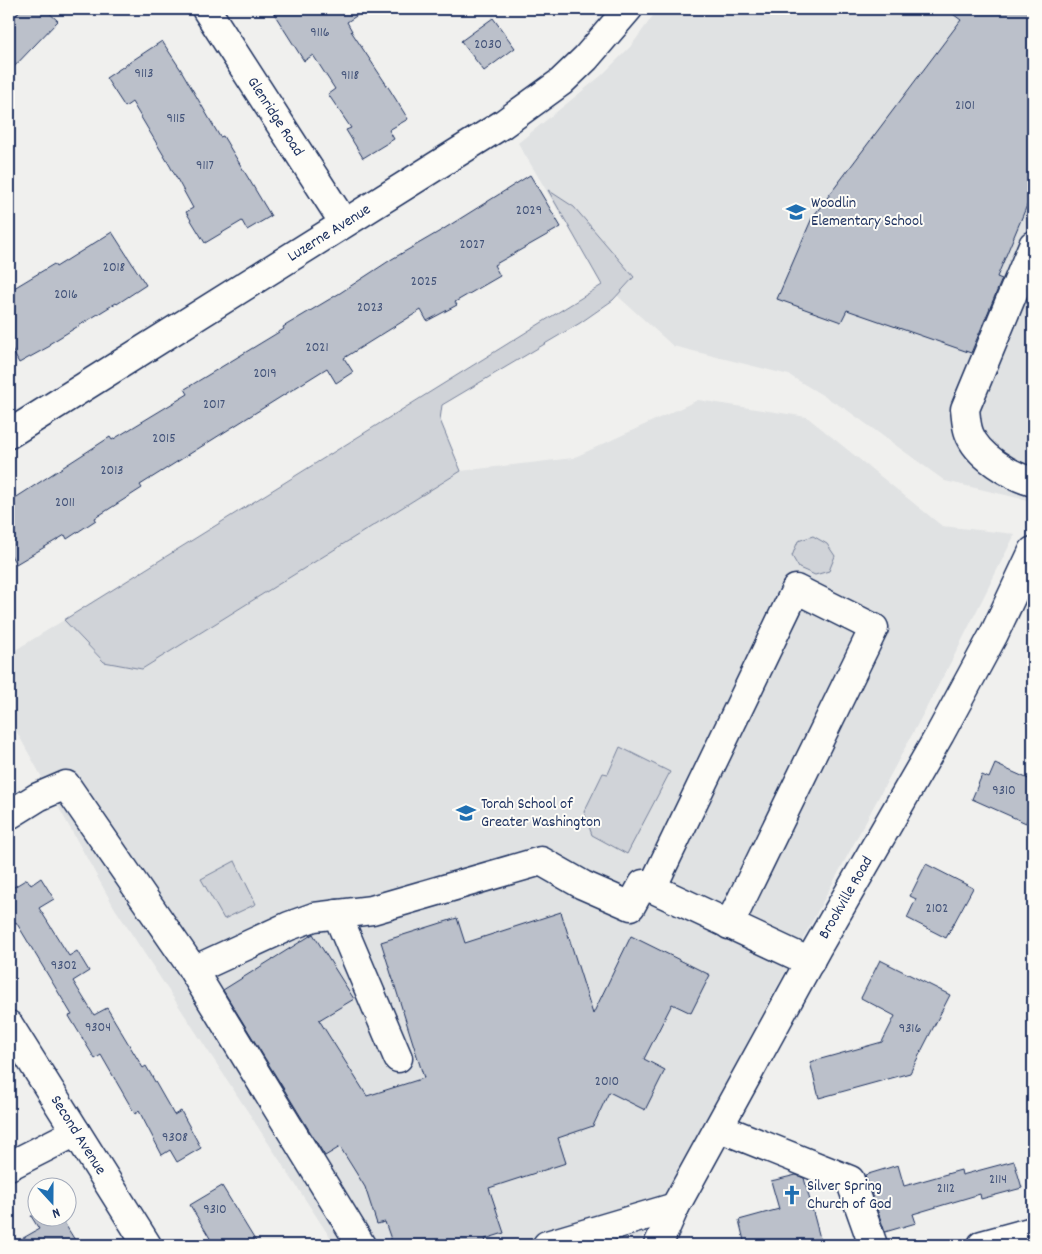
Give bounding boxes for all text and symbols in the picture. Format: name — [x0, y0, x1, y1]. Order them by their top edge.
house number: 9116 — [310, 23, 330, 43]
house number: 2030 — [474, 35, 502, 55]
house number: 9113 — [135, 64, 153, 84]
house number: 9118 — [341, 66, 359, 86]
street label: Glenridge Road — [241, 72, 310, 161]
house number: 2101 — [955, 96, 975, 116]
house number: 9115 — [166, 109, 186, 129]
house number: 9117 — [196, 156, 214, 176]
place label: Woodlin Elementary School — [811, 192, 923, 233]
street label: Luzerne Avenue — [283, 198, 375, 268]
house number: 2029 — [516, 201, 542, 221]
school or university icon: Woodlin Elementary School — [785, 201, 807, 223]
house number: 2027 — [459, 235, 485, 255]
house number: 2018 — [103, 258, 126, 278]
house number: 2025 — [411, 272, 437, 292]
house number: 2016 — [54, 285, 78, 305]
house number: 2023 — [357, 298, 383, 318]
house number: 2021 — [306, 338, 328, 358]
house number: 2019 — [253, 364, 277, 384]
house number: 2017 — [203, 395, 225, 415]
house number: 2015 — [152, 429, 176, 449]
house number: 2013 — [100, 461, 124, 481]
house number: 2011 — [55, 493, 75, 513]
house number: 9310 — [992, 781, 1016, 801]
place label: Torah School of Greater Washington — [481, 793, 601, 834]
school or university icon: Torah School of Greater Washington — [455, 802, 477, 824]
street label: Brookville Road — [813, 852, 879, 943]
house number: 2102 — [926, 899, 948, 919]
house number: 9302 — [51, 956, 77, 976]
house number: 9304 — [85, 1018, 111, 1038]
house number: 9316 — [899, 1019, 921, 1039]
house number: 2010 — [595, 1072, 619, 1092]
street label: Second Avenue — [44, 1091, 112, 1179]
house number: 9308 — [162, 1128, 188, 1148]
house number: 2114 — [989, 1170, 1007, 1190]
place label: Silver Spring Church of God — [807, 1175, 892, 1216]
north arrow — [28, 1176, 78, 1226]
house number: 2112 — [937, 1179, 955, 1199]
church icon: Silver Spring Church of God — [781, 1184, 803, 1206]
house number: 9310 — [203, 1200, 227, 1220]
text: N — [49, 1202, 63, 1223]

